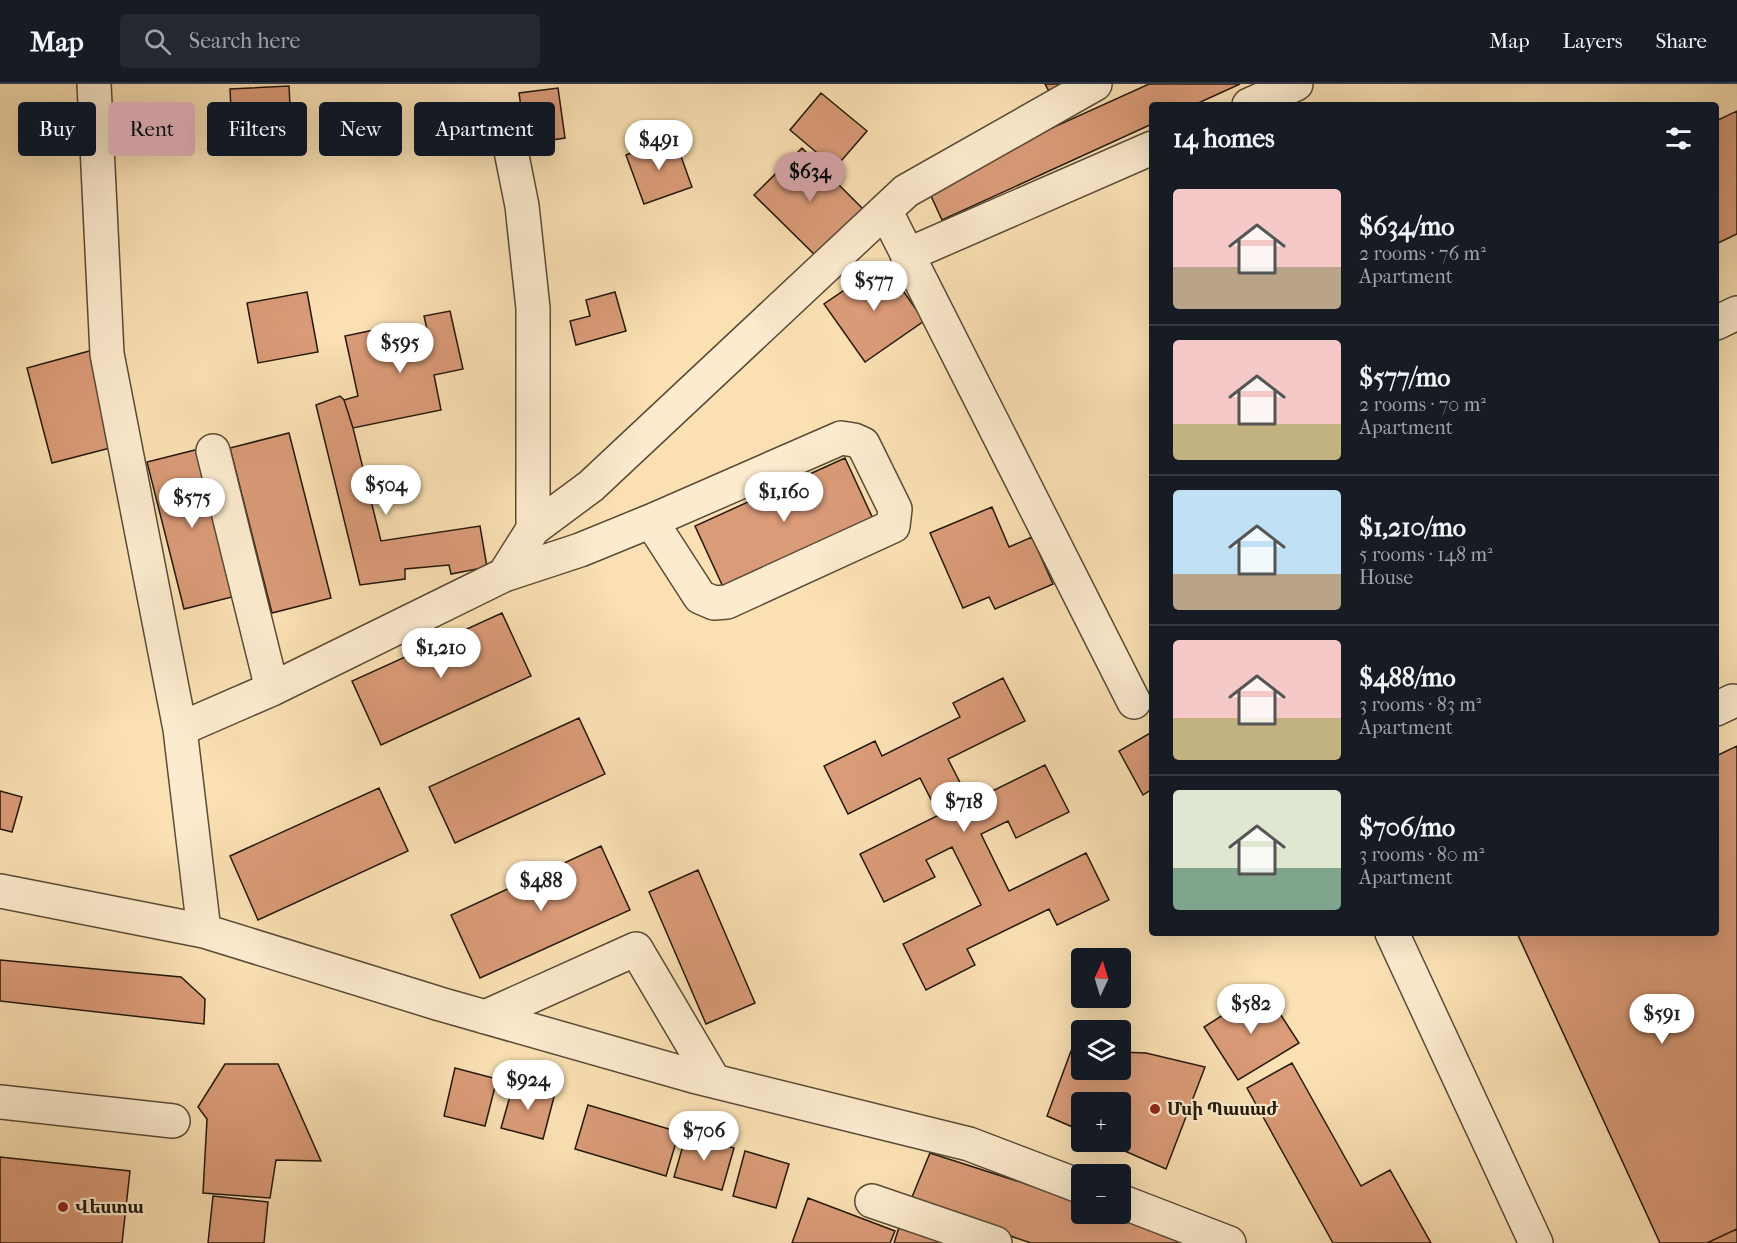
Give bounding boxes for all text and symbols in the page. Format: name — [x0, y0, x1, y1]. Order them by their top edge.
search box — [120, 14, 540, 68]
text: Map — [30, 25, 84, 58]
icon: search — [141, 25, 174, 58]
text: Search here — [189, 28, 300, 54]
text: Map — [1489, 29, 1530, 53]
text: Layers — [1563, 29, 1622, 53]
text: Share — [1655, 29, 1707, 53]
chip: Buy — [18, 102, 96, 156]
chip: Rent — [108, 102, 195, 156]
chip: Filters — [207, 102, 307, 156]
chip: New — [319, 102, 402, 156]
chip: Apartment — [414, 102, 555, 156]
pin: $491 — [623, 120, 695, 171]
icon: filters — [1662, 122, 1695, 155]
text: 14 homes — [1173, 123, 1275, 154]
text: $491 — [639, 128, 679, 151]
pin: $634 — [774, 152, 846, 203]
text: $634 — [789, 160, 831, 183]
text: $634/mo — [1359, 211, 1454, 242]
icon: home — [1221, 213, 1293, 285]
text: 2 rooms · 76 m² — [1359, 242, 1486, 265]
pin: $577 — [838, 261, 910, 312]
text: Apartment — [1359, 265, 1453, 288]
text: $577 — [855, 269, 893, 292]
pin: $595 — [364, 323, 436, 374]
text: $595 — [381, 331, 419, 354]
text: $577/mo — [1359, 362, 1450, 393]
icon: home — [1221, 364, 1293, 436]
text: 2 rooms · 70 m² — [1359, 393, 1486, 416]
text: Apartment — [1359, 416, 1453, 439]
pin: $504 — [350, 465, 422, 516]
pin: $1,160 — [735, 472, 833, 523]
text: $504 — [365, 473, 407, 496]
pin: $575 — [156, 478, 228, 529]
text: $1,160 — [758, 480, 810, 503]
text: $575 — [173, 486, 211, 509]
text: $1,210/mo — [1359, 512, 1466, 543]
icon: home — [1221, 514, 1293, 586]
text: 5 rooms · 148 m² — [1359, 543, 1493, 566]
text: House — [1359, 566, 1413, 589]
pin: $1,210 — [392, 628, 490, 679]
text: $1,210 — [416, 636, 466, 659]
text: $488/mo — [1359, 662, 1456, 693]
icon: home — [1221, 664, 1293, 736]
text: 3 rooms · 83 m² — [1359, 693, 1482, 716]
text: Apartment — [1359, 716, 1453, 739]
pin: $718 — [928, 782, 1000, 833]
text: $718 — [945, 790, 983, 813]
text: $706/mo — [1359, 812, 1455, 843]
icon: home — [1221, 814, 1293, 886]
text: 3 rooms · 80 m² — [1359, 843, 1484, 866]
pin: $488 — [505, 861, 577, 912]
text: Apartment — [1359, 866, 1453, 889]
text: $488 — [520, 869, 562, 892]
north arrow — [1071, 948, 1131, 1008]
map controls — [1071, 948, 1131, 1224]
pin: $582 — [1215, 984, 1287, 1035]
text: $582 — [1231, 992, 1271, 1015]
pin: $591 — [1626, 994, 1698, 1045]
text: $591 — [1643, 1002, 1681, 1025]
button: layers — [1071, 1020, 1131, 1080]
pin: $924 — [492, 1060, 564, 1111]
text: $924 — [506, 1068, 550, 1091]
button: + — [1071, 1092, 1131, 1152]
place label: Մսի Պասաժ — [1167, 1099, 1278, 1120]
marker: Մսի Պասաժ — [1148, 1102, 1162, 1116]
pin: $706 — [668, 1111, 740, 1162]
text: $706 — [683, 1119, 725, 1142]
button: − — [1071, 1164, 1131, 1224]
place label: Վեստա — [75, 1197, 144, 1218]
marker: Վեստա — [56, 1200, 70, 1214]

